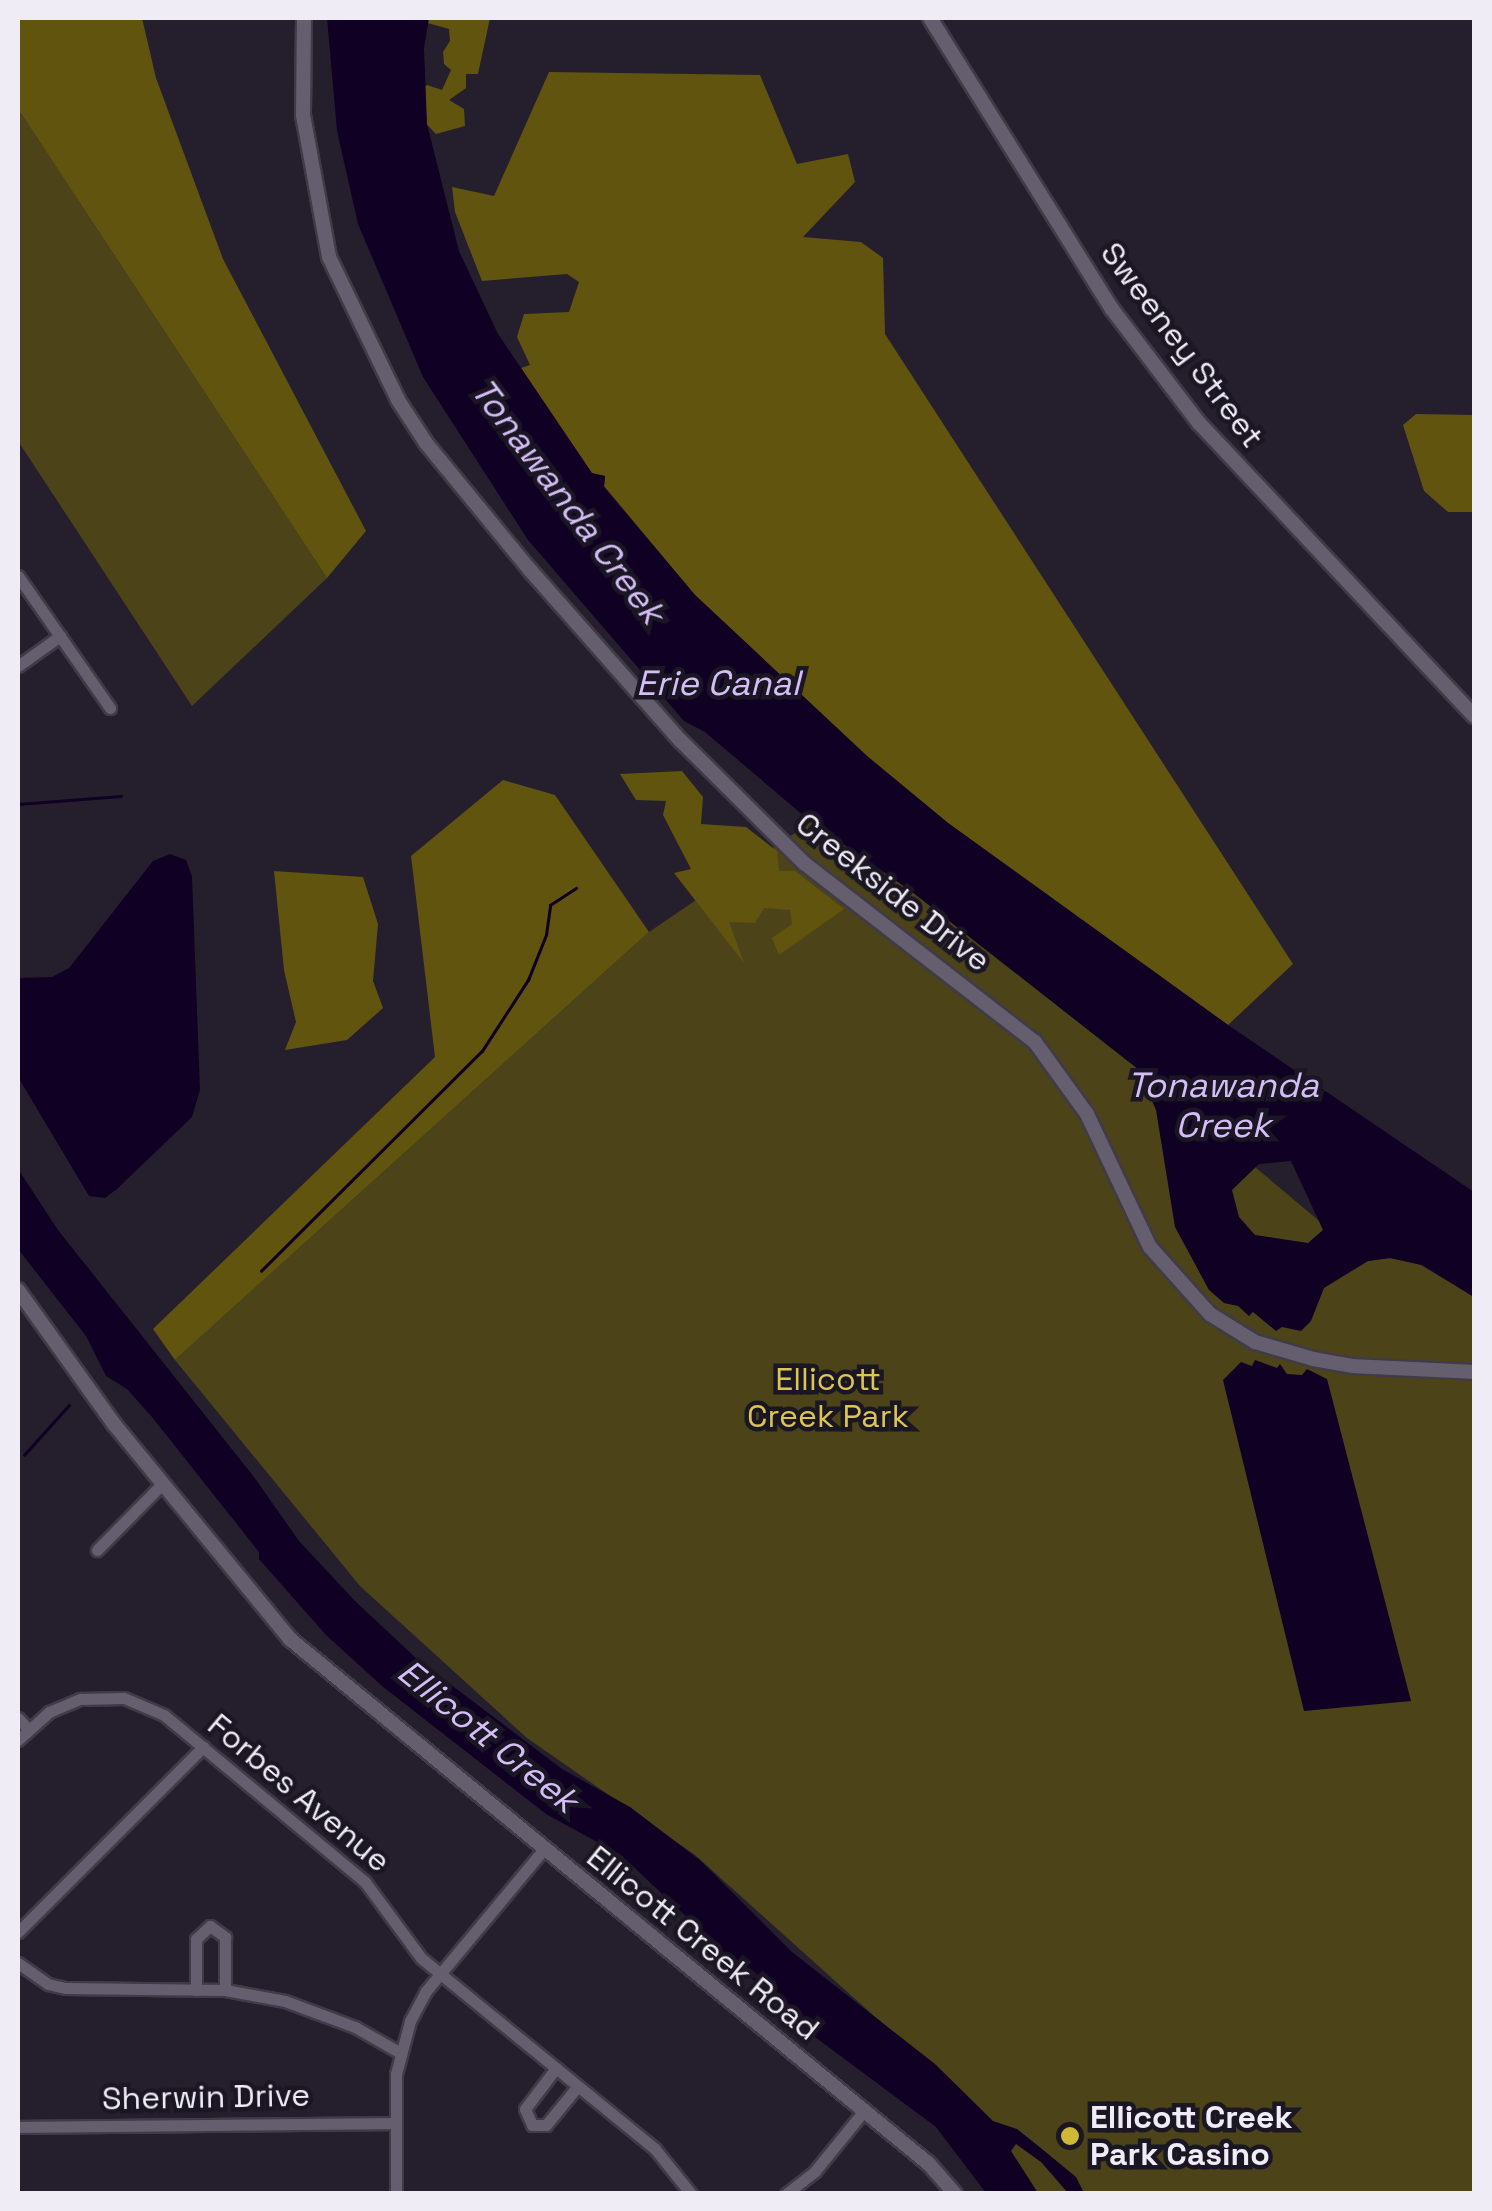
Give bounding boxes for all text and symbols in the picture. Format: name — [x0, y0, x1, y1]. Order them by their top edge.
street label: Sweeney Street — [1092, 235, 1272, 455]
water label: Tonawanda Creek — [462, 370, 674, 632]
water label: Erie Canal — [636, 662, 800, 704]
street label: Creekside Drive — [788, 804, 998, 980]
water label: Tonawanda Creek — [1127, 1064, 1319, 1146]
park label: Ellicott Creek Park — [747, 1361, 909, 1436]
water label: Ellicott Creek — [389, 1651, 587, 1821]
street label: Forbes Avenue — [200, 1705, 398, 1881]
street label: Ellicott Creek Road — [579, 1838, 827, 2048]
street label: Sherwin Drive — [102, 2076, 310, 2118]
place label: Ellicott Creek Park Casino — [1090, 2099, 1292, 2174]
marker: Ellicott Creek Park Casino — [1059, 2125, 1081, 2147]

